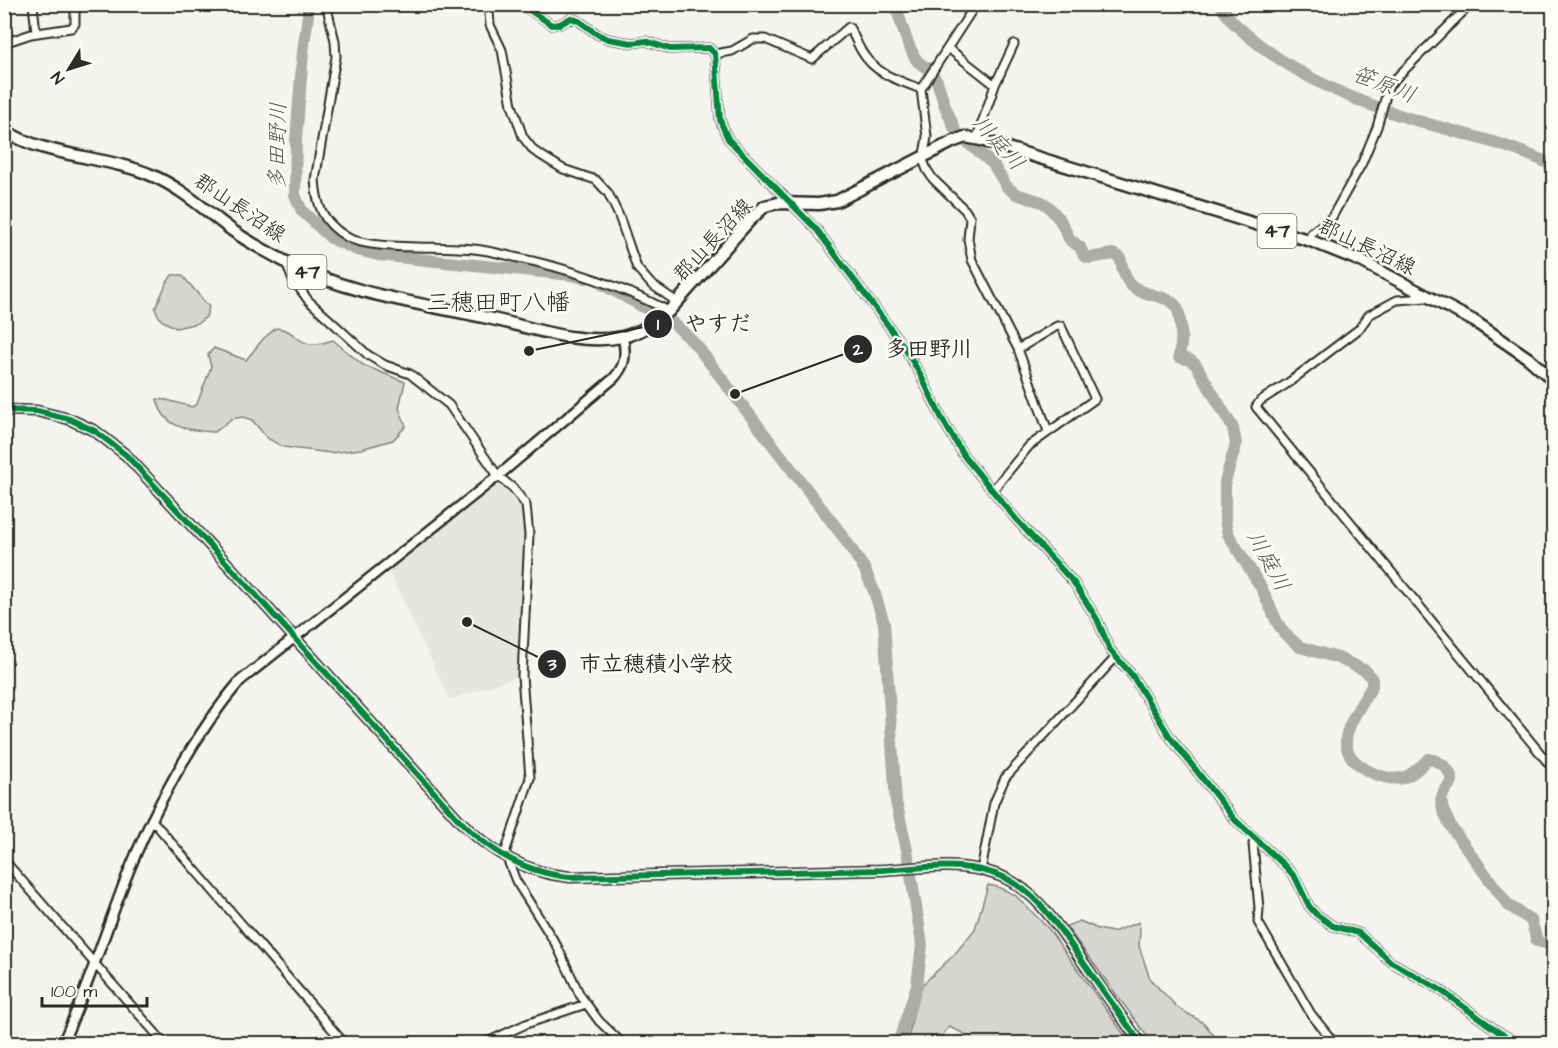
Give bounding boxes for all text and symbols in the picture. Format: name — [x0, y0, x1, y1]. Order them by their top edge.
north arrow — [39, 39, 99, 99]
water label: 笹原川 — [1348, 59, 1420, 111]
text: N — [46, 67, 70, 88]
water label: 多田野川 — [262, 102, 294, 190]
water label: 川庭川 — [964, 108, 1032, 178]
street label: 郡山長沼線 — [188, 167, 292, 249]
street label: 郡山長沼線 — [667, 192, 759, 288]
street label: 郡山長沼線 — [1313, 212, 1421, 282]
road number: 47 — [1258, 214, 1296, 248]
road number: 47 — [288, 255, 326, 289]
district label: 三穂田町八幡 — [426, 286, 570, 320]
callout: やすだ — [643, 304, 763, 344]
text: やすだ — [685, 309, 751, 340]
text: 1 — [657, 312, 660, 337]
callout: 多田野川 — [843, 329, 985, 369]
text: 多田野川 — [885, 334, 973, 365]
text: 2 — [852, 337, 864, 362]
water label: 川庭川 — [1238, 525, 1298, 597]
callout: 市立穂積小学校 — [537, 644, 745, 684]
text: 市立穂積小学校 — [579, 649, 733, 680]
text: 3 — [546, 652, 557, 677]
scale bar — [42, 970, 147, 1008]
text: 100 m — [51, 979, 97, 1004]

